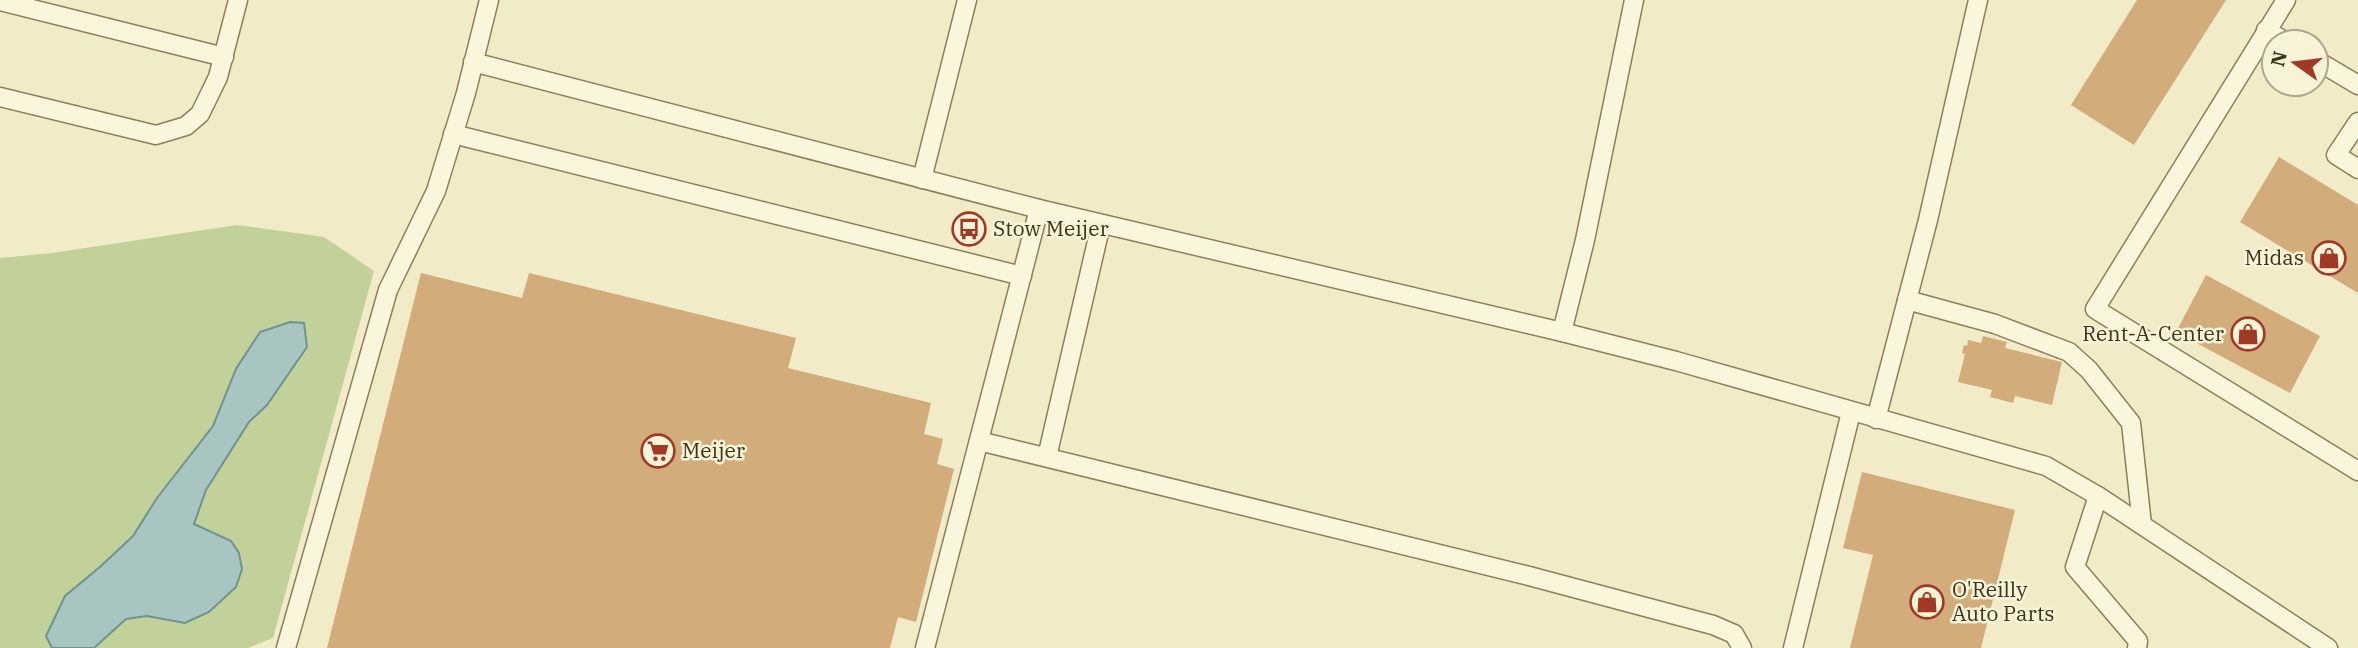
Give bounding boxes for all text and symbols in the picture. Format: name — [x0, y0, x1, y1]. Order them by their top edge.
north arrow — [2260, 28, 2330, 98]
text: N — [2265, 49, 2292, 69]
bus stop icon: Stow Meijer — [950, 210, 988, 248]
place label: Stow Meijer — [993, 214, 1109, 242]
shop icon: Midas — [2310, 239, 2348, 277]
place label: Midas — [2245, 243, 2304, 271]
shop icon: Rent-A-Center — [2229, 315, 2267, 353]
place label: Rent-A-Center — [2082, 319, 2225, 347]
supermarket icon: Meijer — [639, 432, 677, 470]
place label: Meijer — [682, 436, 746, 464]
place label: O'Reilly Auto Parts — [1952, 575, 2055, 627]
shop icon: O'Reilly Auto Parts — [1908, 583, 1946, 621]

